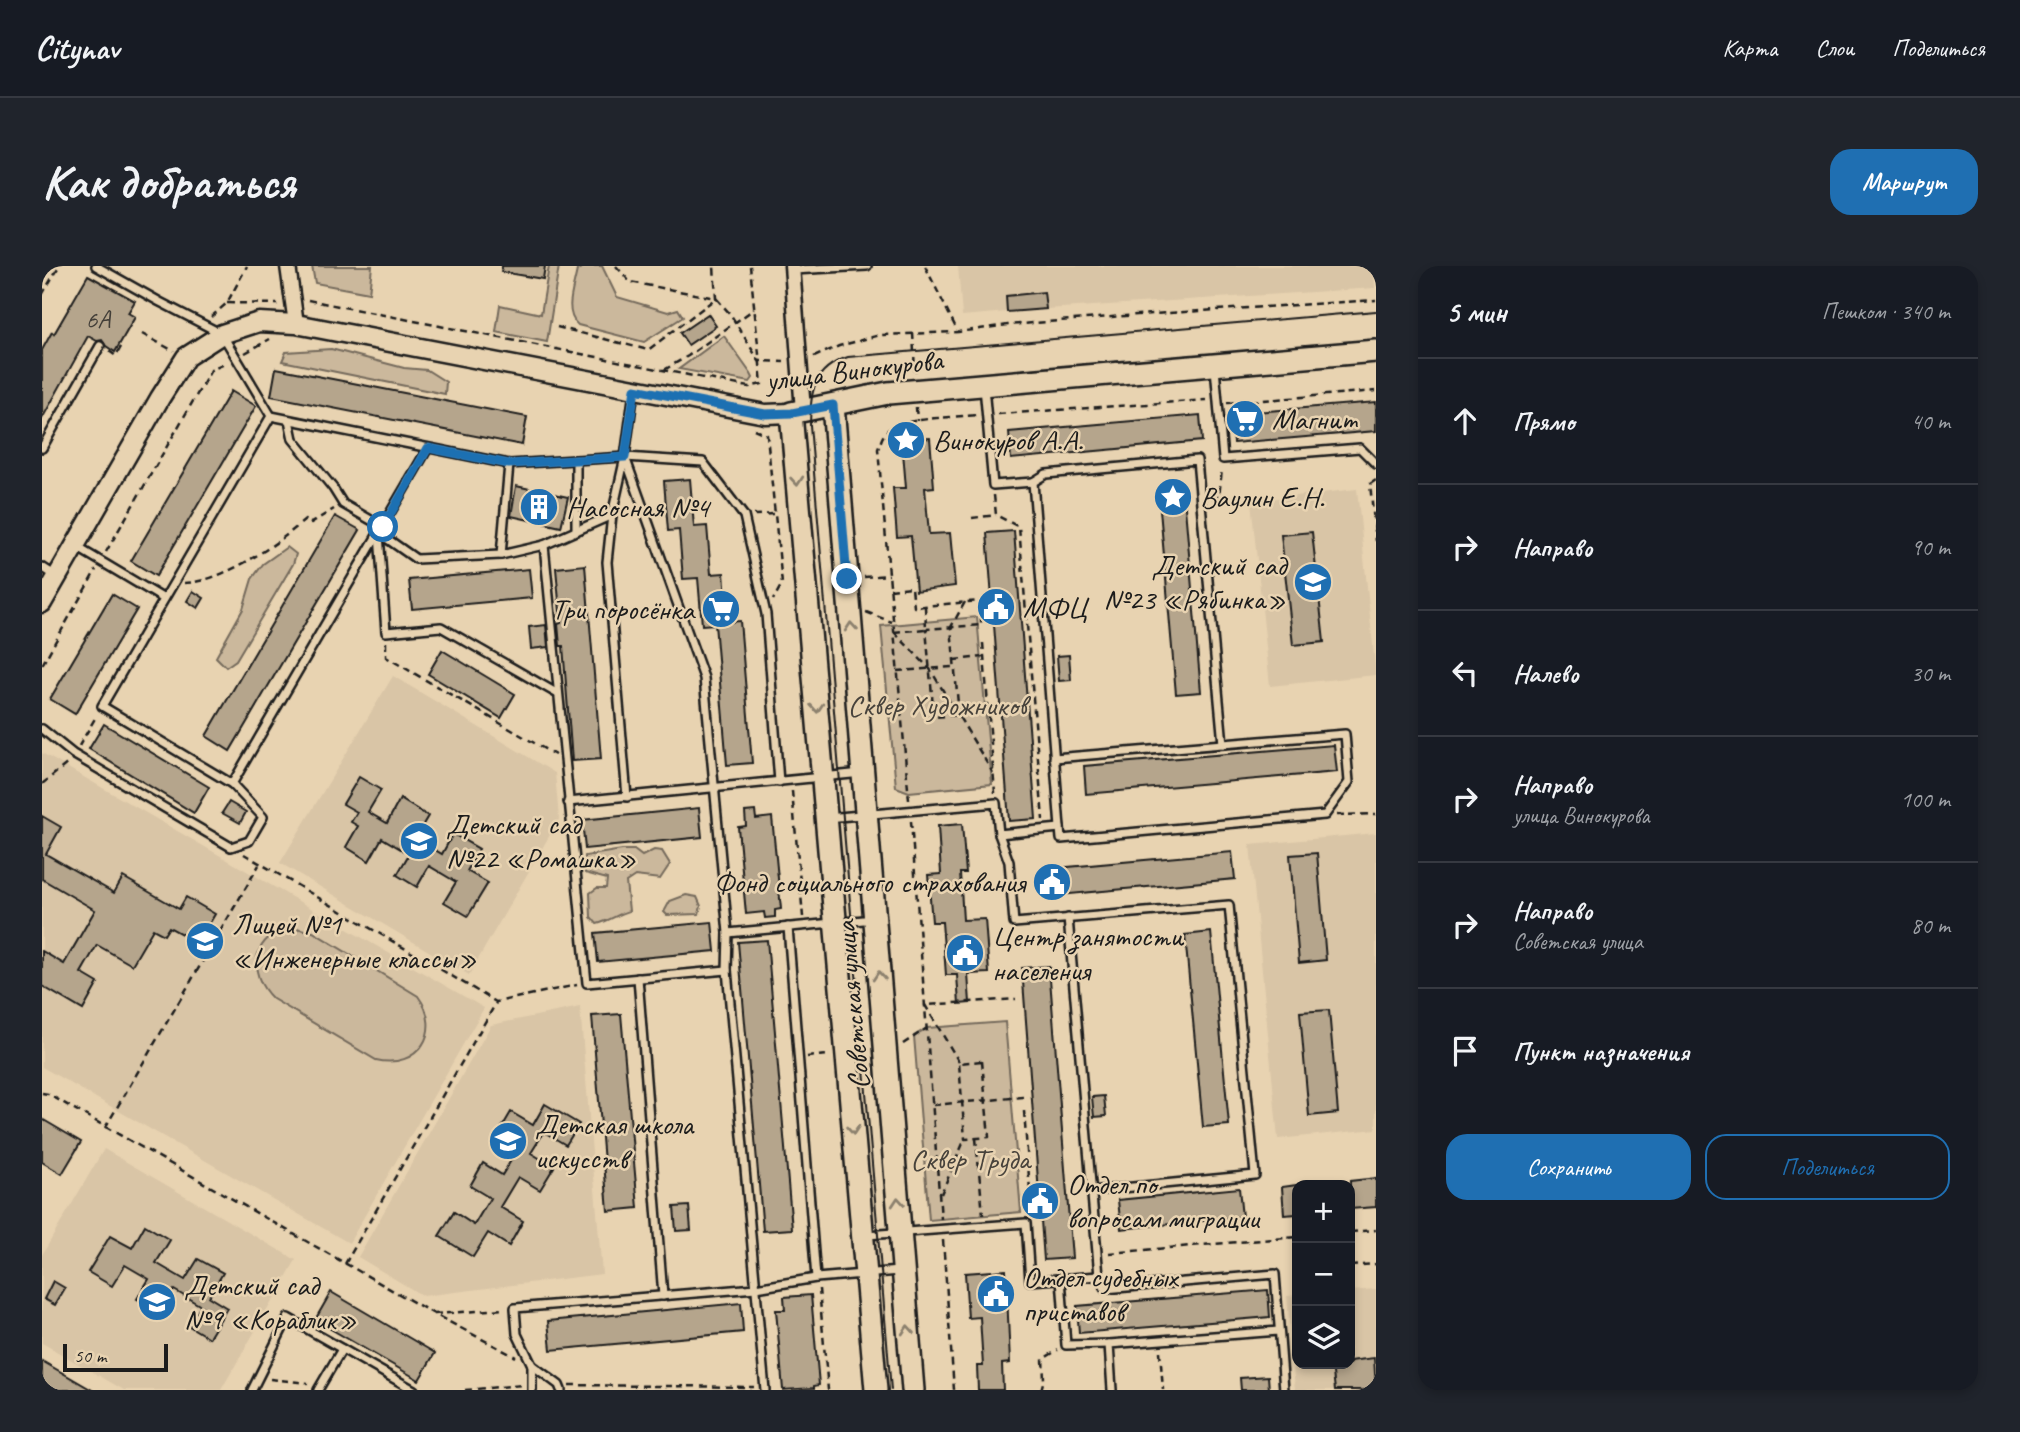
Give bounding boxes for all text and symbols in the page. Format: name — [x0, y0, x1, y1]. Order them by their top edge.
text: Citynav — [35, 27, 119, 69]
text: Карта — [1723, 33, 1777, 63]
text: Слои — [1815, 33, 1854, 63]
text: Поделиться — [1892, 33, 1985, 63]
button: Маршрут — [1830, 149, 1978, 215]
text: Как добраться — [42, 151, 295, 213]
text: 5 мин — [1446, 293, 1507, 331]
text: Пешком · 340 m — [1822, 297, 1950, 326]
house number: 6А — [86, 303, 112, 336]
street label: улица Винокурова — [761, 340, 947, 400]
supermarket icon: Магнит — [1224, 398, 1266, 440]
place label: Магнит — [1272, 400, 1358, 438]
icon: ahead — [1446, 402, 1484, 440]
text: Прямо — [1513, 405, 1575, 438]
text: 40 m — [1911, 407, 1950, 436]
place icon: Винокуров А.А. — [885, 419, 927, 461]
place label: Винокуров А.А. — [933, 421, 1083, 459]
one-way arrow — [790, 475, 805, 487]
place icon: Ваулин Е.Н. — [1152, 476, 1194, 518]
place label: Ваулин Е.Н. — [1200, 478, 1325, 516]
building icon: Насосная №4 — [518, 486, 560, 528]
place label: Насосная №4 — [566, 488, 711, 526]
route start — [367, 511, 398, 542]
icon: right — [1446, 528, 1484, 566]
text: Направо — [1513, 531, 1592, 564]
text: 90 m — [1911, 533, 1950, 562]
place label: Детский сад №23 «Рябинка» — [1104, 546, 1288, 618]
school or university icon: Детский сад №23 «Рябинка» — [1292, 561, 1334, 603]
route end — [831, 563, 862, 594]
public building icon: МФЦ — [975, 586, 1017, 628]
supermarket icon: Три поросёнка — [700, 588, 742, 630]
place label: МФЦ — [1023, 588, 1090, 626]
place label: Три поросёнка — [551, 590, 696, 628]
one-way arrow — [844, 621, 859, 632]
icon: left — [1446, 654, 1484, 692]
text: Налево — [1513, 657, 1579, 690]
text: 30 m — [1911, 659, 1950, 688]
park label: Сквер Художников — [848, 686, 1032, 724]
one-way arrow — [809, 703, 824, 714]
text: Направо — [1513, 768, 1592, 801]
icon: right — [1446, 780, 1484, 818]
text: 100 m — [1901, 785, 1950, 814]
text: улица Винокурова — [1513, 801, 1649, 830]
place label: Детский сад №22 «Ромашка» — [446, 805, 637, 877]
school or university icon: Детский сад №22 «Ромашка» — [398, 820, 440, 862]
public building icon: Фонд социального страхования — [1031, 861, 1073, 903]
place label: Фонд социального страхования — [714, 863, 1028, 901]
text: Направо — [1513, 894, 1592, 927]
place label: Лицей №1 «Инженерные классы» — [232, 905, 477, 977]
icon: right — [1446, 906, 1484, 944]
text: 80 m — [1911, 911, 1950, 940]
street label: Советская улица — [826, 917, 878, 1091]
place label: Центр занятости населения — [992, 917, 1185, 989]
school or university icon: Лицей №1 «Инженерные классы» — [184, 920, 226, 962]
text: Советская улица — [1513, 927, 1643, 956]
public building icon: Центр занятости населения — [944, 932, 986, 974]
one-way arrow — [872, 970, 887, 981]
icon: arrive — [1446, 1032, 1484, 1070]
text: Пункт назначения — [1513, 1035, 1689, 1068]
place label: Детская школа искусств — [535, 1105, 695, 1177]
school or university icon: Детская школа искусств — [487, 1120, 529, 1162]
one-way arrow — [845, 1124, 860, 1135]
button: Сохранить — [1446, 1134, 1691, 1200]
button: Поделиться — [1705, 1134, 1950, 1200]
park label: Сквер Труда — [910, 1140, 1033, 1178]
place label: Отдел по вопросам миграции — [1067, 1165, 1261, 1237]
public building icon: Отдел по вопросам миграции — [1019, 1180, 1061, 1222]
map controls — [1292, 1180, 1355, 1369]
button: + — [1292, 1180, 1355, 1243]
one-way arrow — [891, 1196, 906, 1207]
button: − — [1292, 1243, 1355, 1306]
place label: Отдел судебных приставов — [1023, 1258, 1180, 1330]
place label: Детский сад №9 «Кораблик» — [184, 1266, 357, 1338]
public building icon: Отдел судебных приставов — [975, 1273, 1017, 1315]
school or university icon: Детский сад №9 «Кораблик» — [136, 1281, 178, 1323]
button: layers — [1292, 1306, 1355, 1369]
one-way arrow — [901, 1324, 916, 1335]
scale bar — [63, 1341, 168, 1373]
text: 50 m — [74, 1344, 106, 1368]

